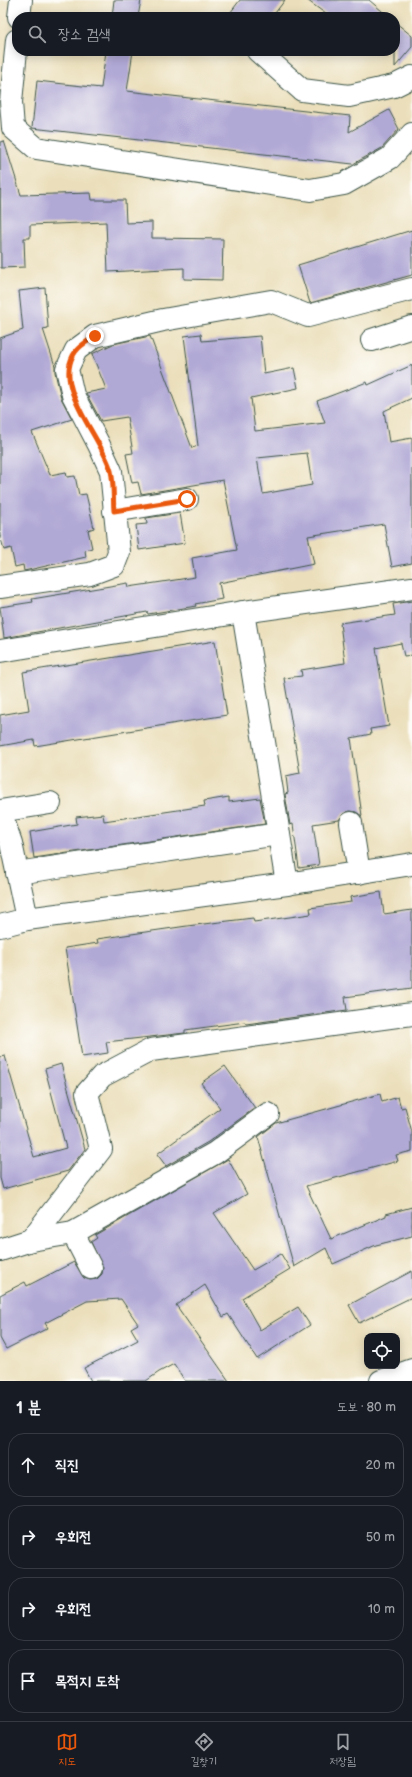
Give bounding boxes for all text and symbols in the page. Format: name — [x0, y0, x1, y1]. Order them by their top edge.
search box — [12, 12, 400, 56]
icon: search — [26, 23, 48, 45]
text: 장소 검색 — [58, 25, 110, 44]
route end — [86, 327, 104, 345]
route start — [178, 490, 196, 508]
map controls — [364, 1333, 400, 1369]
button: locate — [364, 1333, 400, 1369]
text: 1 분 — [16, 1398, 41, 1418]
text: 도보 · 80 m — [337, 1399, 396, 1415]
icon: ahead — [17, 1454, 39, 1476]
text: 직진 — [55, 1456, 79, 1475]
text: 20 m — [365, 1457, 395, 1473]
icon: right — [17, 1526, 39, 1548]
text: 우회전 — [55, 1528, 91, 1547]
text: 50 m — [366, 1529, 395, 1545]
icon: right — [17, 1598, 39, 1620]
text: 우회전 — [55, 1600, 91, 1619]
text: 10 m — [368, 1601, 395, 1617]
icon: arrive — [17, 1670, 39, 1692]
text: 목적지 도착 — [55, 1672, 119, 1691]
tab: 지도 — [56, 1731, 78, 1769]
tab: 길찾기 — [190, 1731, 217, 1769]
tab: 저장됨 — [329, 1731, 356, 1769]

